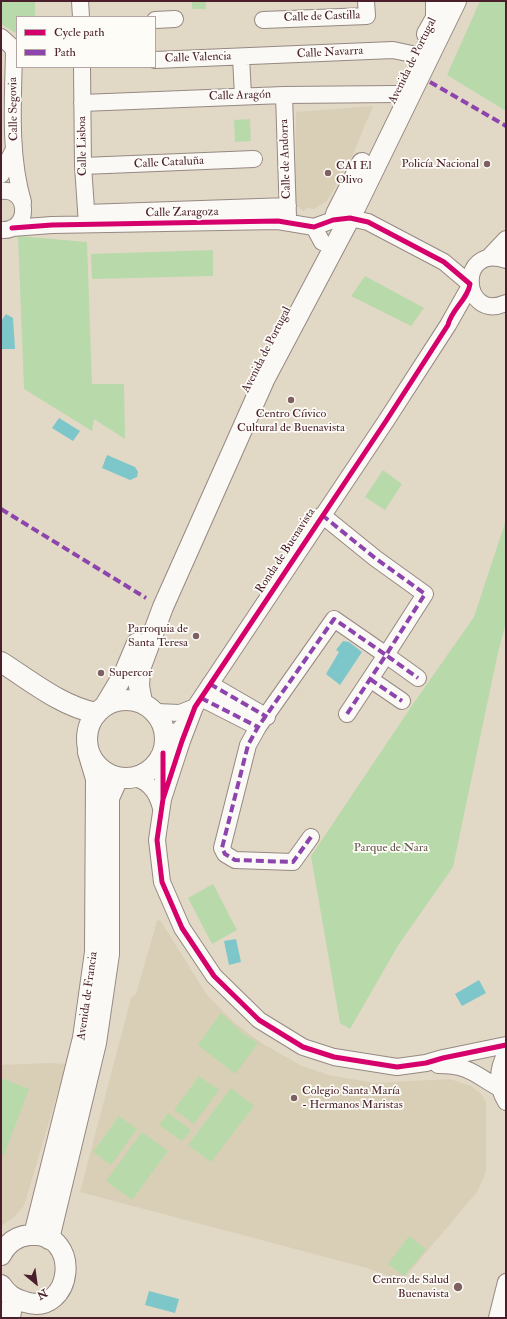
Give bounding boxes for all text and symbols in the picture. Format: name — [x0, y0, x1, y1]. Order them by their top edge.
street label: Calle de Castilla — [283, 8, 361, 26]
street label: Avenida de Portugal — [386, 15, 440, 107]
legend — [16, 16, 156, 68]
text: Cycle path — [54, 25, 104, 40]
street label: Calle Navarra — [296, 44, 364, 62]
text: Path — [54, 45, 76, 60]
street label: Calle Valencia — [164, 50, 232, 66]
street label: Calle Segovia — [6, 77, 22, 141]
street label: Calle Aragón — [209, 88, 271, 104]
street label: Calle Lisboa — [75, 116, 91, 176]
street label: Calle de Andorra — [277, 119, 295, 199]
street label: Calle Cataluña — [134, 154, 204, 172]
place label: Policía Nacional — [402, 157, 479, 171]
place label: CAI El Olivo — [336, 159, 372, 187]
marker: Policía Nacional — [482, 159, 492, 169]
marker: CAI El Olivo — [323, 168, 333, 178]
street label: Calle Zaragoza — [145, 205, 219, 221]
street label: Avenida de Portugal — [239, 305, 295, 395]
marker: Centro Cíivico Cultural de Buenavista — [286, 395, 296, 405]
place label: Centro Cíivico Cultural de Buenavista — [237, 407, 345, 435]
street label: Ronda de Buenavista — [253, 506, 319, 596]
place label: Parroquia de Santa Teresa — [128, 622, 188, 650]
marker: Parroquia de Santa Teresa — [191, 631, 201, 641]
place label: Supercor — [109, 666, 152, 680]
marker: Supercor — [96, 668, 106, 678]
park label: Parque de Nara — [354, 841, 428, 855]
street label: Avenida de Francia — [75, 951, 101, 1041]
place label: Colegio Santa María - Hermanos Maristas — [302, 1084, 403, 1112]
marker: Colegio Santa María - Hermanos Maristas — [289, 1093, 299, 1103]
north arrow — [16, 1263, 56, 1303]
place label: Centro de Salud Buenavista — [372, 1273, 449, 1301]
marker: Centro de Salud Buenavista — [452, 1281, 464, 1293]
text: N — [35, 1286, 50, 1302]

